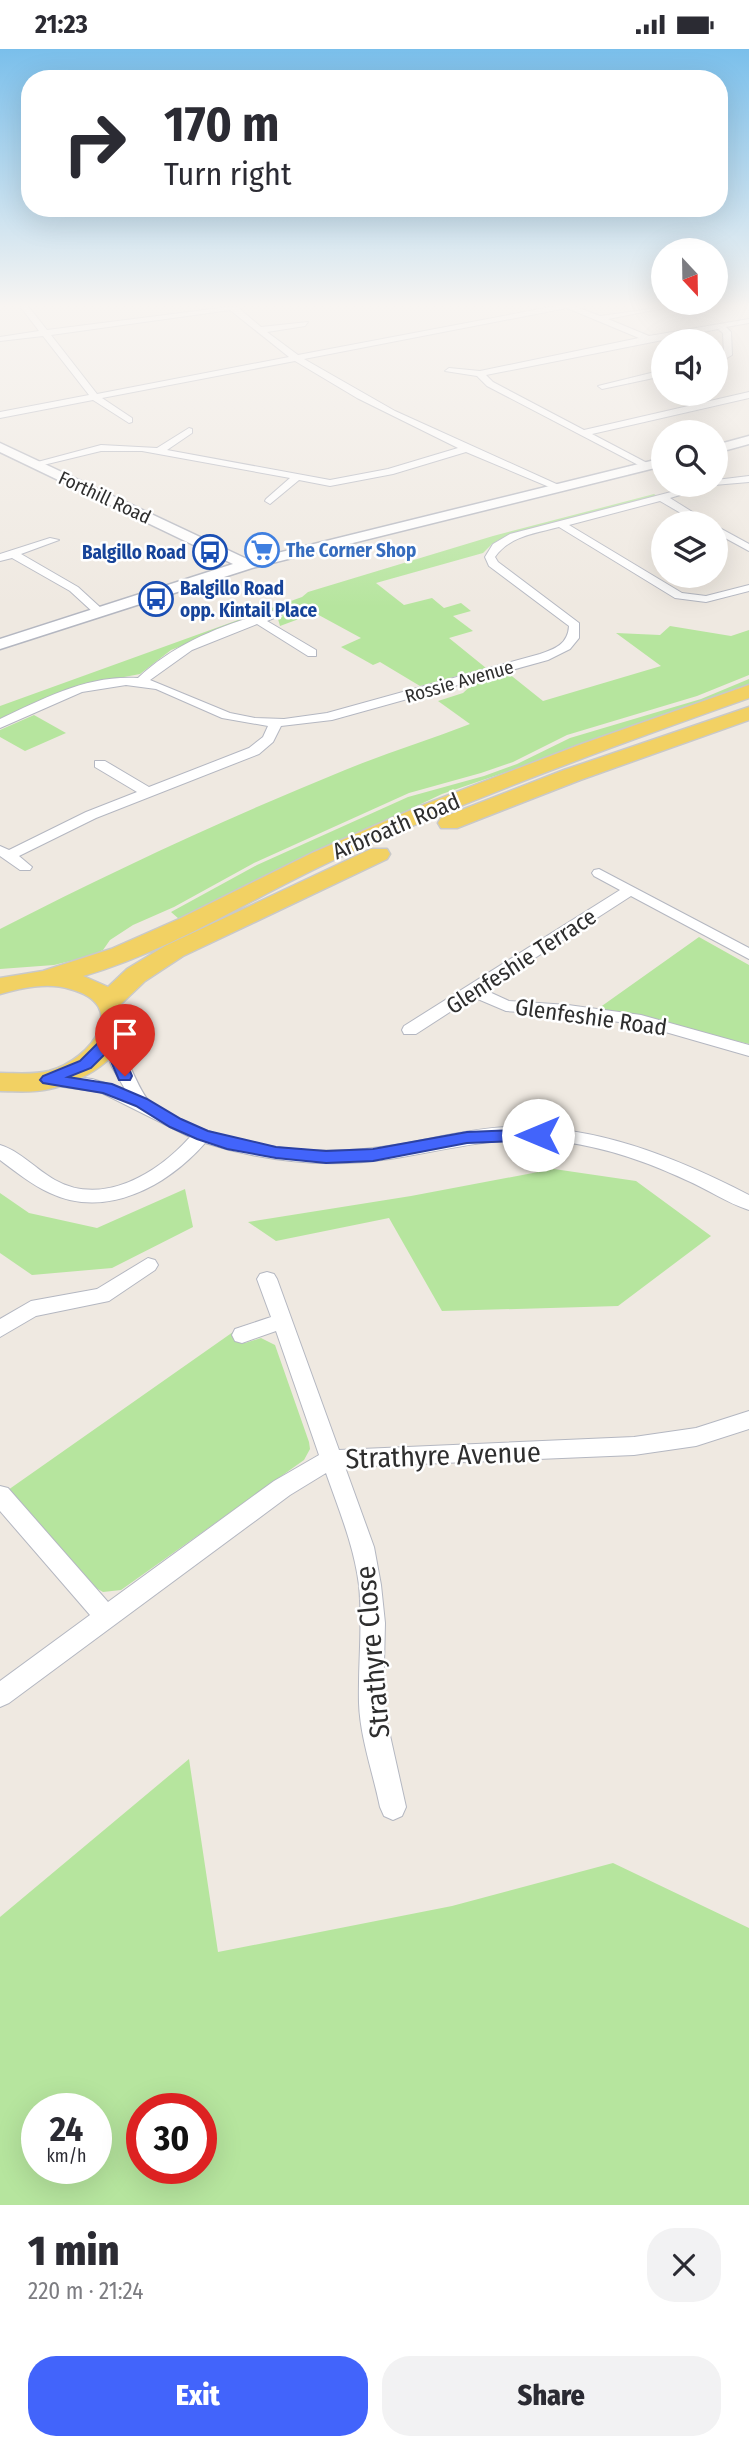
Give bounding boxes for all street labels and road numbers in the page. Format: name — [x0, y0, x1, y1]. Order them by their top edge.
street label: Forthill Road — [55, 466, 155, 529]
street label: Rossie Avenue — [402, 655, 516, 708]
street label: Arbroath Road — [328, 787, 464, 865]
street label: Glenfeshie Terrace — [441, 902, 601, 1020]
street label: Glenfeshie Road — [513, 992, 669, 1042]
street label: Strathyre Avenue — [345, 1436, 541, 1475]
street label: Strathyre Close — [349, 1564, 396, 1740]

